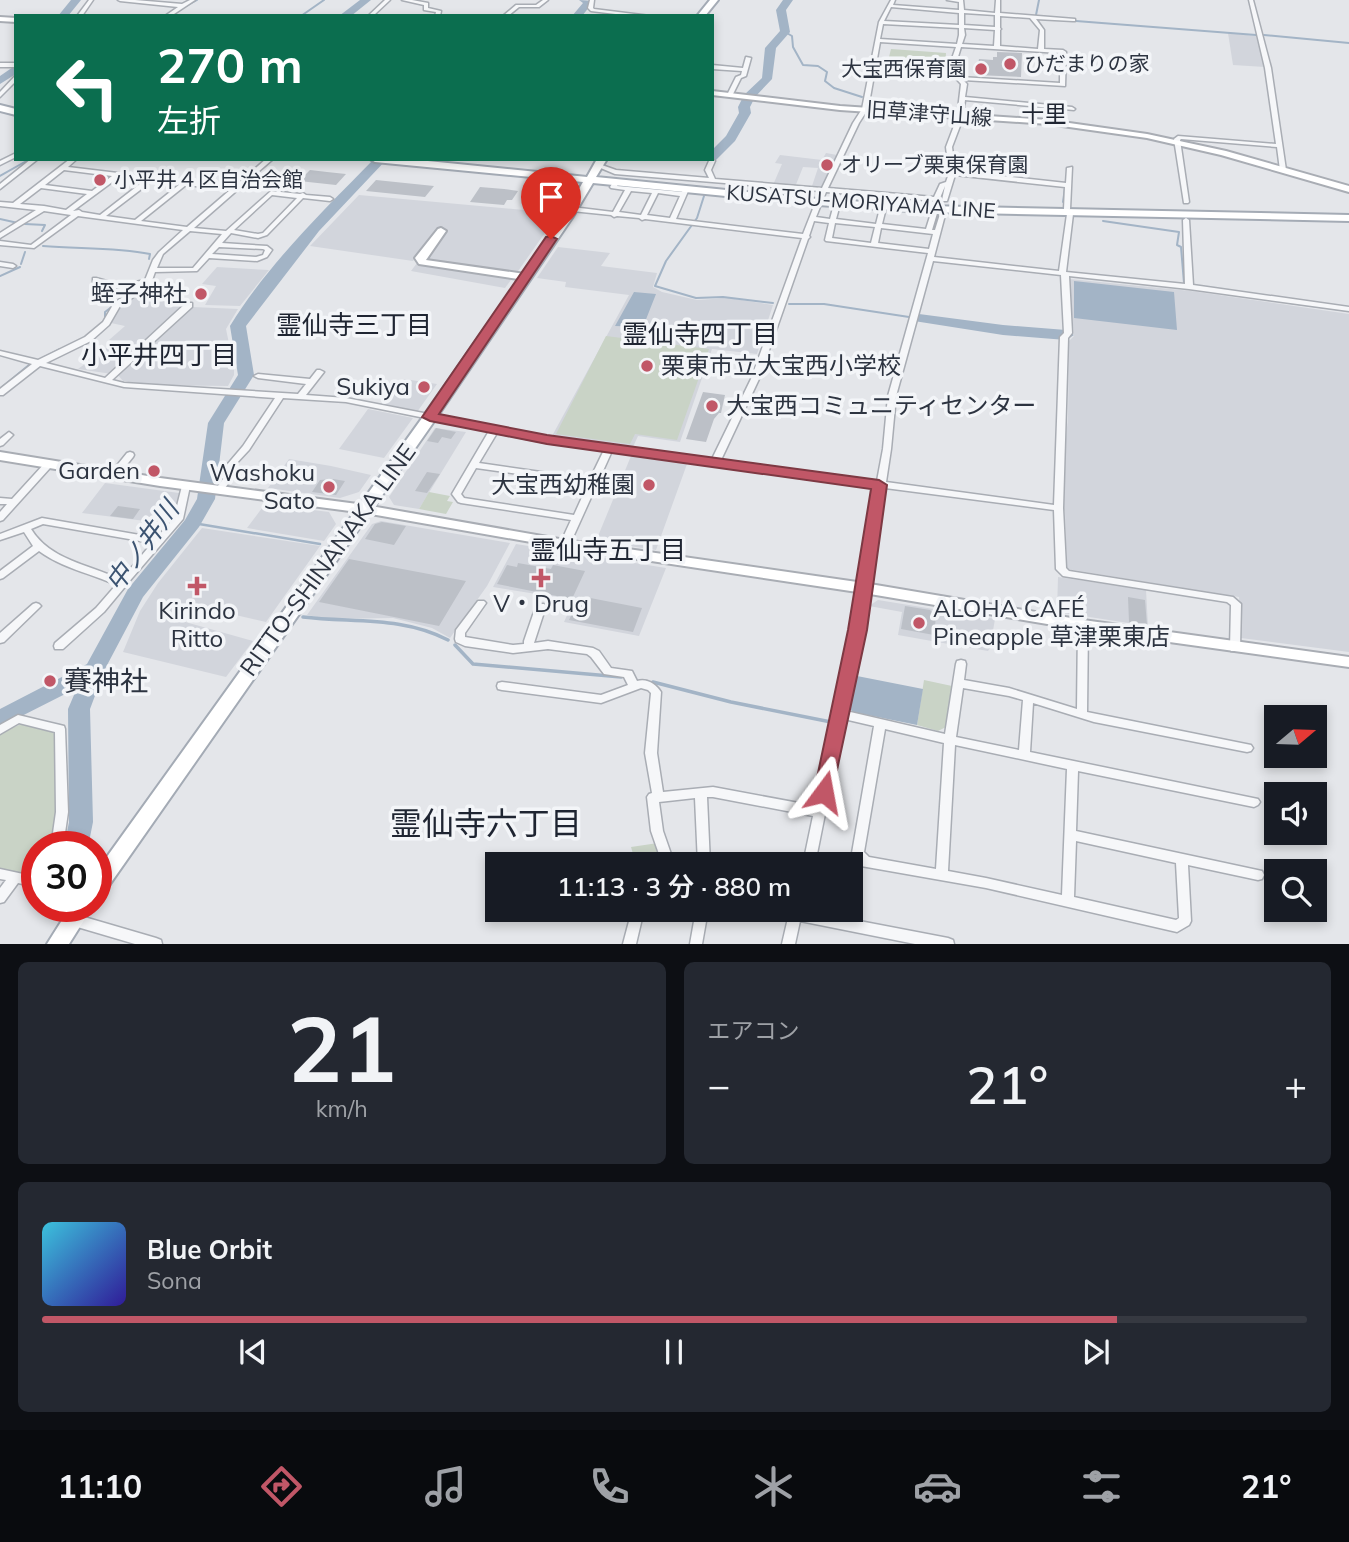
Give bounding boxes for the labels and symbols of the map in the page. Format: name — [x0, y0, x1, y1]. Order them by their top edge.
place label: ひだまりの家 — [1024, 50, 1150, 76]
place label: 大宝西保育園 — [841, 55, 967, 81]
marker: ひだまりの家 — [1002, 56, 1018, 72]
marker: 大宝西保育園 — [973, 61, 989, 77]
street label: 旧草津守山線 — [865, 96, 993, 130]
district label: 十里 — [1021, 99, 1067, 128]
place label: オリーブ栗東保育園 — [841, 151, 1029, 177]
marker: オリーブ栗東保育園 — [819, 157, 835, 173]
place label: 小平井４区自治会館 — [114, 166, 303, 192]
pin — [521, 167, 581, 239]
marker: 小平井４区自治会館 — [92, 172, 108, 188]
street label: KUSATSU-MORIYAMA LINE — [726, 179, 997, 223]
place label: 蛭子神社 — [91, 278, 187, 308]
marker: 蛭子神社 — [193, 286, 209, 302]
district label: 霊仙寺三丁目 — [276, 308, 432, 341]
district label: 霊仙寺四丁目 — [622, 317, 778, 350]
district label: 小平井四丁目 — [81, 338, 237, 371]
place label: 栗東市立大宝西小学校 — [661, 350, 901, 380]
marker: 栗東市立大宝西小学校 — [639, 358, 655, 374]
place label: Sukiya — [336, 371, 410, 401]
marker: Sukiya — [416, 379, 432, 395]
place label: 大宝西コミュニティセンター — [726, 390, 1037, 420]
marker: 大宝西コミュニティセンター — [704, 398, 720, 414]
street label: RITTO-SHINANAKA LINE — [233, 437, 422, 681]
place label: Garden — [58, 455, 140, 485]
place label: Washoku Sato — [209, 457, 315, 515]
marker: Garden — [146, 463, 162, 479]
place label: 大宝西幼稚園 — [491, 469, 635, 499]
marker: 大宝西幼稚園 — [641, 477, 657, 493]
marker: Washoku Sato — [321, 479, 337, 495]
water label: 中ノ井川 — [98, 492, 187, 597]
district label: 霊仙寺五丁目 — [530, 533, 686, 566]
marker: V・Drug — [533, 570, 549, 586]
marker: Kirindo Ritto — [189, 578, 205, 594]
place label: V・Drug — [493, 588, 589, 618]
place label: ALOHA CAFÉ Pineapple 草津栗東店 — [933, 593, 1170, 651]
place label: Kirindo Ritto — [158, 595, 236, 653]
marker: ALOHA CAFÉ Pineapple 草津栗東店 — [911, 615, 927, 631]
place label: 賽神社 — [64, 663, 148, 698]
marker: 賽神社 — [42, 673, 58, 689]
north arrow — [1264, 705, 1326, 768]
position arrow — [787, 755, 861, 829]
district label: 霊仙寺六丁目 — [390, 803, 582, 843]
speed limit sign: 30 — [21, 831, 112, 922]

